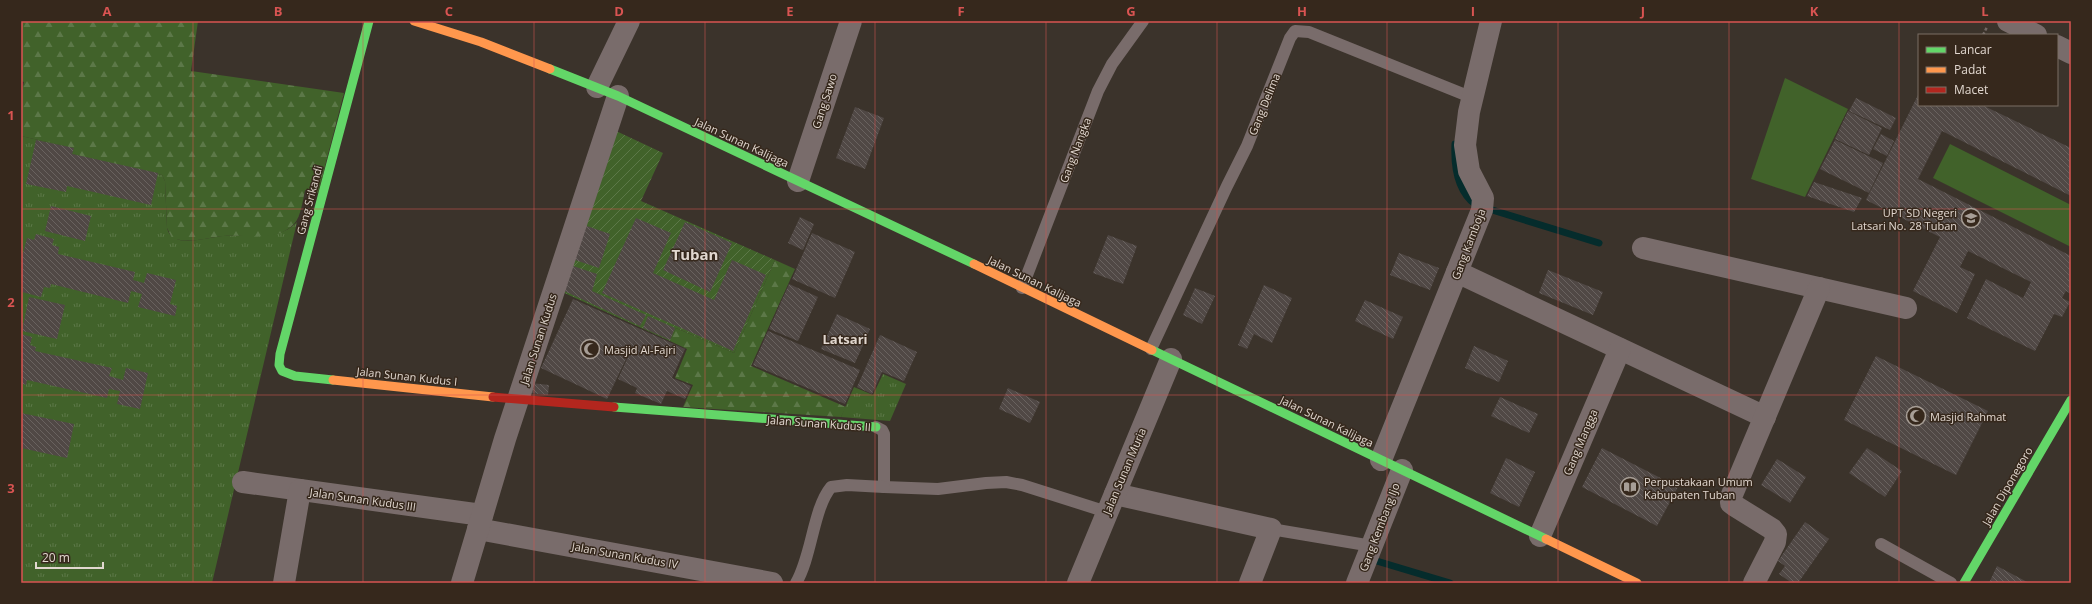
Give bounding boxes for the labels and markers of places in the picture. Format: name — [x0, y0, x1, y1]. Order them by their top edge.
place label: UPT SD Negeri Latsari No. 28 Tuban — [1851, 205, 1957, 233]
school or university icon: UPT SD Negeri Latsari No. 28 Tuban — [1960, 207, 1982, 229]
mosque icon: Masjid Al-Fajri — [579, 338, 601, 360]
place label: Masjid Al-Fajri — [604, 342, 676, 357]
mosque icon: Masjid Rahmat — [1905, 405, 1927, 427]
place label: Masjid Rahmat — [1930, 409, 2006, 424]
place label: Perpustakaan Umum Kabupaten Tuban — [1644, 474, 1753, 502]
library icon: Perpustakaan Umum Kabupaten Tuban — [1619, 476, 1641, 498]

